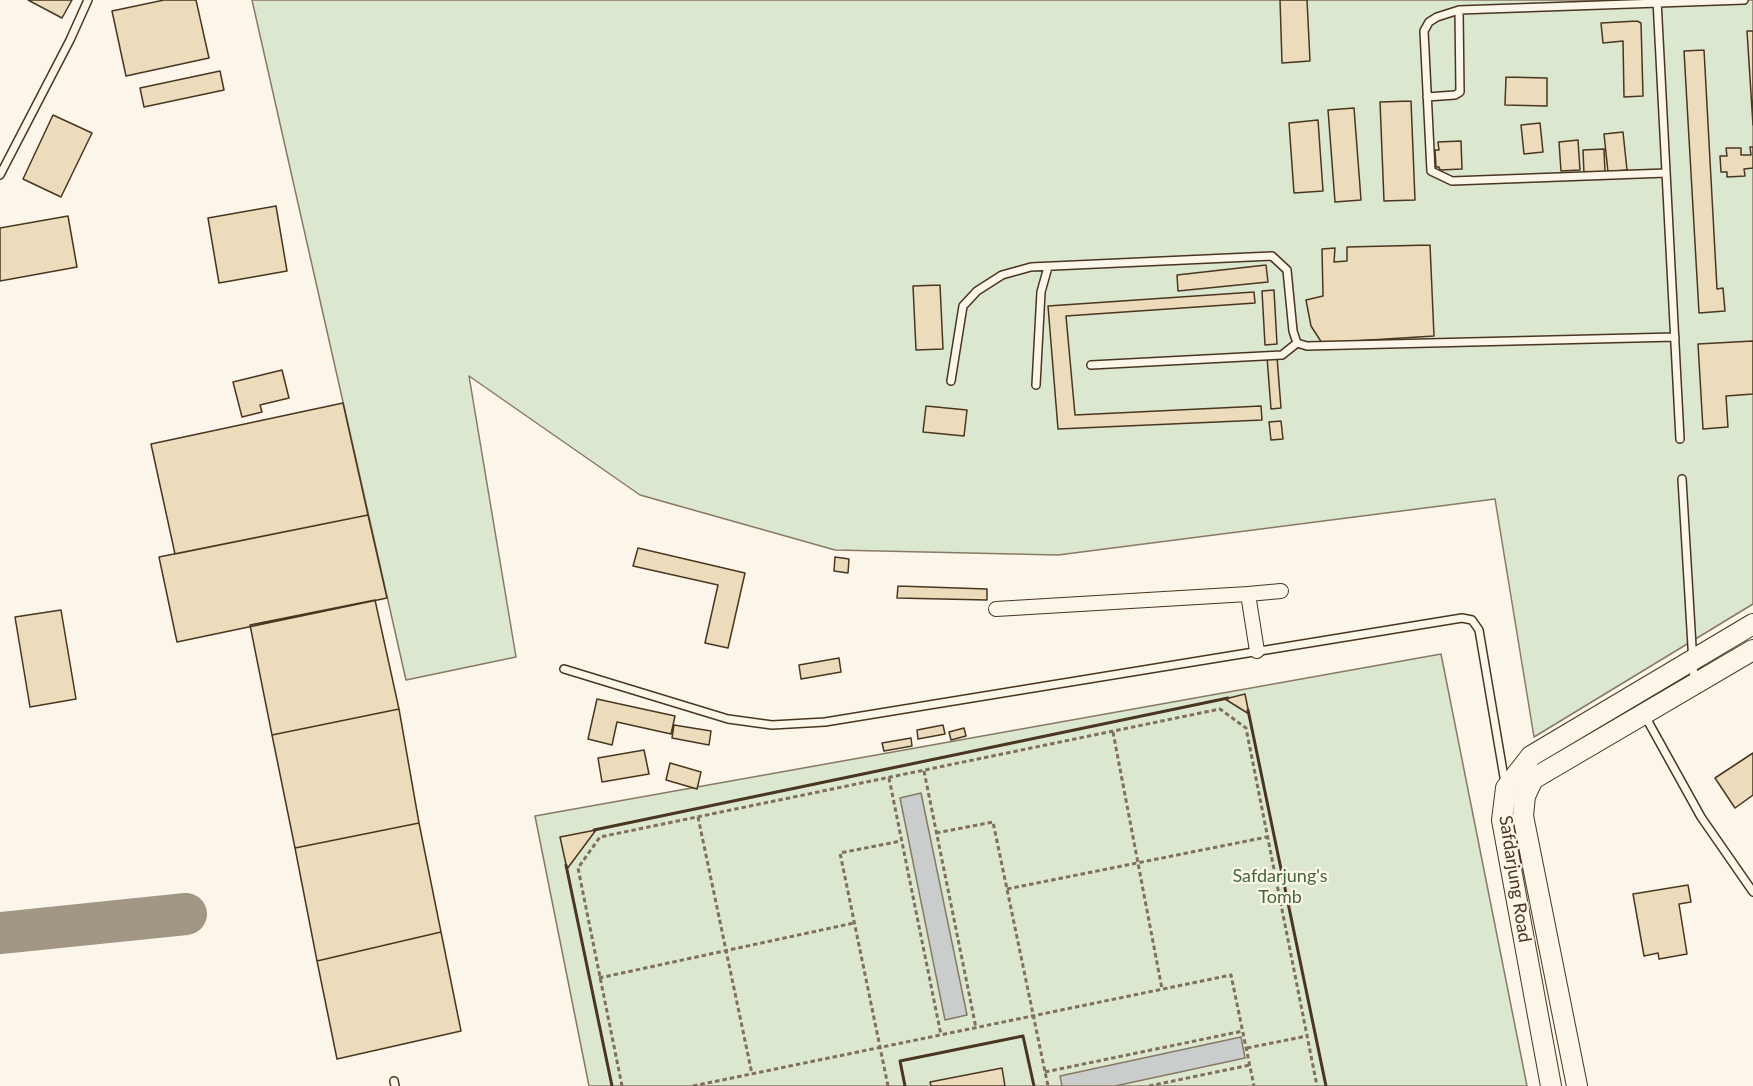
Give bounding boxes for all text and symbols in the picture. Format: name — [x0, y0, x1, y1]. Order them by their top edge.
street label: Safdarjung Road — [1494, 814, 1536, 944]
park label: Safdarjung's Tomb — [1232, 865, 1328, 908]

